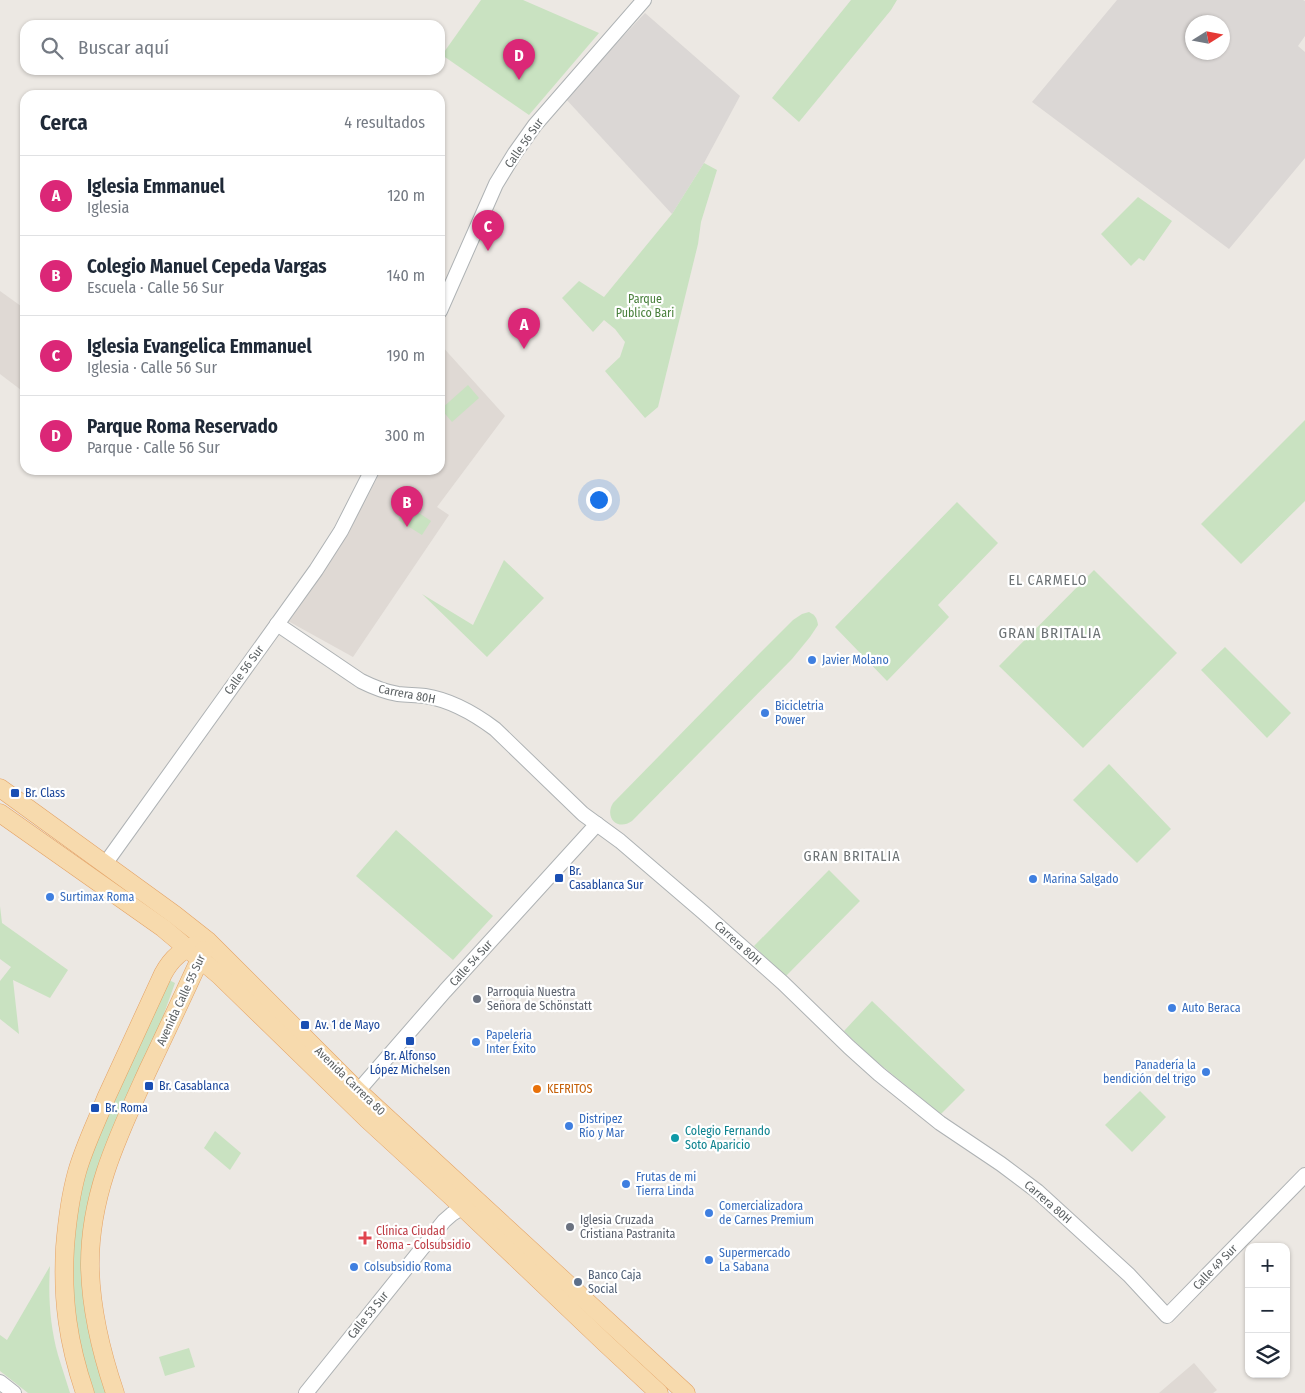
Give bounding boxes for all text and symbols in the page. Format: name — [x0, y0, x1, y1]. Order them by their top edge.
north arrow — [1185, 15, 1230, 60]
search box — [20, 20, 445, 75]
icon: search — [38, 34, 66, 62]
text: Buscar aquí — [78, 36, 169, 59]
pin: D — [503, 39, 535, 80]
text: Cerca — [40, 110, 88, 136]
text: 4 resultados — [344, 113, 425, 132]
street label: Calle 56 Sur — [502, 115, 547, 171]
text: Iglesia Emmanuel — [87, 175, 225, 198]
text: A — [52, 186, 60, 205]
text: 120 m — [387, 186, 425, 205]
text: Iglesia — [87, 198, 129, 217]
pin: C — [472, 210, 504, 251]
text: Colegio Manuel Cepeda Vargas — [87, 255, 327, 278]
text: B — [52, 266, 60, 285]
text: 140 m — [387, 266, 425, 285]
text: Escuela · Calle 56 Sur — [87, 278, 224, 297]
park label: Parque Publico Bari — [616, 292, 674, 320]
pin: A — [508, 308, 540, 349]
text: Iglesia Evangelica Emmanuel — [87, 335, 312, 358]
text: C — [52, 346, 60, 365]
text: 190 m — [387, 346, 425, 365]
text: Iglesia · Calle 56 Sur — [87, 358, 217, 377]
text: Parque Roma Reservado — [87, 415, 278, 438]
text: D — [51, 426, 61, 445]
text: 300 m — [385, 426, 425, 445]
text: Parque · Calle 56 Sur — [87, 438, 220, 457]
pin: B — [391, 486, 423, 527]
your location — [586, 487, 612, 513]
district label: EL CARMELO — [1008, 572, 1088, 589]
district label: GRAN BRITALIA — [998, 624, 1102, 642]
street label: Calle 56 Sur — [221, 642, 267, 697]
place label: Javier Molano — [822, 653, 889, 667]
marker: Javier Molano — [806, 654, 818, 666]
street label: Carrera 80H — [377, 682, 437, 706]
place label: Bicicletria Power — [775, 699, 824, 727]
marker: Bicicletria Power — [759, 707, 771, 719]
place label: Br. Class — [25, 786, 65, 800]
marker: Br. Class — [9, 787, 21, 799]
district label: GRAN BRITALIA — [803, 848, 901, 865]
place label: Br. Casablanca Sur — [569, 864, 644, 892]
marker: Br. Casablanca Sur — [553, 872, 565, 884]
place label: Marina Salgado — [1043, 872, 1119, 886]
marker: Marina Salgado — [1027, 873, 1039, 885]
place label: Surtimax Roma — [60, 890, 134, 904]
marker: Surtimax Roma — [44, 891, 56, 903]
street label: Carrera 80H — [712, 918, 764, 968]
street label: Calle 54 Sur — [447, 936, 496, 989]
street label: Avenida Calle 55 Sur — [154, 951, 209, 1048]
place label: Parroquia Nuestra Señora de Schönstatt — [487, 985, 592, 1013]
marker: Parroquia Nuestra Señora de Schönstatt — [471, 993, 483, 1005]
place label: Auto Beraca — [1182, 1001, 1241, 1015]
marker: Auto Beraca — [1166, 1002, 1178, 1014]
place label: Av. 1 de Mayo — [315, 1018, 380, 1032]
marker: Av. 1 de Mayo — [299, 1019, 311, 1031]
place label: Papeleria Inter Éxito — [486, 1028, 536, 1056]
marker: Br. Alfonso López Michelsen — [404, 1035, 416, 1047]
marker: Papeleria Inter Éxito — [470, 1036, 482, 1048]
street label: Avenida Carrera 80 — [312, 1044, 388, 1118]
place label: Br. Alfonso López Michelsen — [370, 1049, 450, 1077]
place label: Panadería la bendición del trigo — [1103, 1058, 1196, 1086]
marker: Panadería la bendición del trigo — [1200, 1066, 1212, 1078]
place label: Br. Casablanca — [159, 1079, 230, 1093]
marker: Br. Casablanca — [143, 1080, 155, 1092]
place label: KEFRITOS — [547, 1082, 593, 1096]
marker: KEFRITOS — [531, 1083, 543, 1095]
place label: Br. Roma — [105, 1101, 148, 1115]
marker: Br. Roma — [89, 1102, 101, 1114]
place label: Distripez Río y Mar — [579, 1112, 625, 1140]
marker: Distripez Río y Mar — [563, 1120, 575, 1132]
place label: Colegio Fernando Soto Aparicio — [685, 1124, 770, 1152]
marker: Colegio Fernando Soto Aparicio — [669, 1132, 681, 1144]
place label: Frutas de mi Tierra Linda — [636, 1170, 696, 1198]
marker: Frutas de mi Tierra Linda — [620, 1178, 632, 1190]
street label: Carrera 80H — [1022, 1178, 1074, 1226]
place label: Comercializadora de Carnes Premium — [719, 1199, 814, 1227]
marker: Comercializadora de Carnes Premium — [703, 1207, 715, 1219]
place label: Iglesia Cruzada Cristiana Pastranita — [580, 1213, 675, 1241]
marker: Iglesia Cruzada Cristiana Pastranita — [564, 1221, 576, 1233]
place label: Clínica Ciudad Roma - Colsubsidio — [376, 1224, 471, 1252]
marker: Clínica Ciudad Roma - Colsubsidio — [358, 1231, 372, 1245]
street label: Calle 49 Sur — [1190, 1241, 1241, 1293]
map controls — [1245, 1243, 1290, 1378]
button: + — [1245, 1243, 1290, 1288]
place label: Supermercado La Sabana — [719, 1246, 790, 1274]
marker: Supermercado La Sabana — [703, 1254, 715, 1266]
place label: Colsubsidio Roma — [364, 1260, 452, 1274]
marker: Colsubsidio Roma — [348, 1261, 360, 1273]
place label: Banco Caja Social — [588, 1268, 642, 1296]
marker: Banco Caja Social — [572, 1276, 584, 1288]
street label: Calle 53 Sur — [345, 1288, 392, 1341]
button: − — [1245, 1288, 1290, 1333]
button: layers — [1245, 1333, 1290, 1378]

